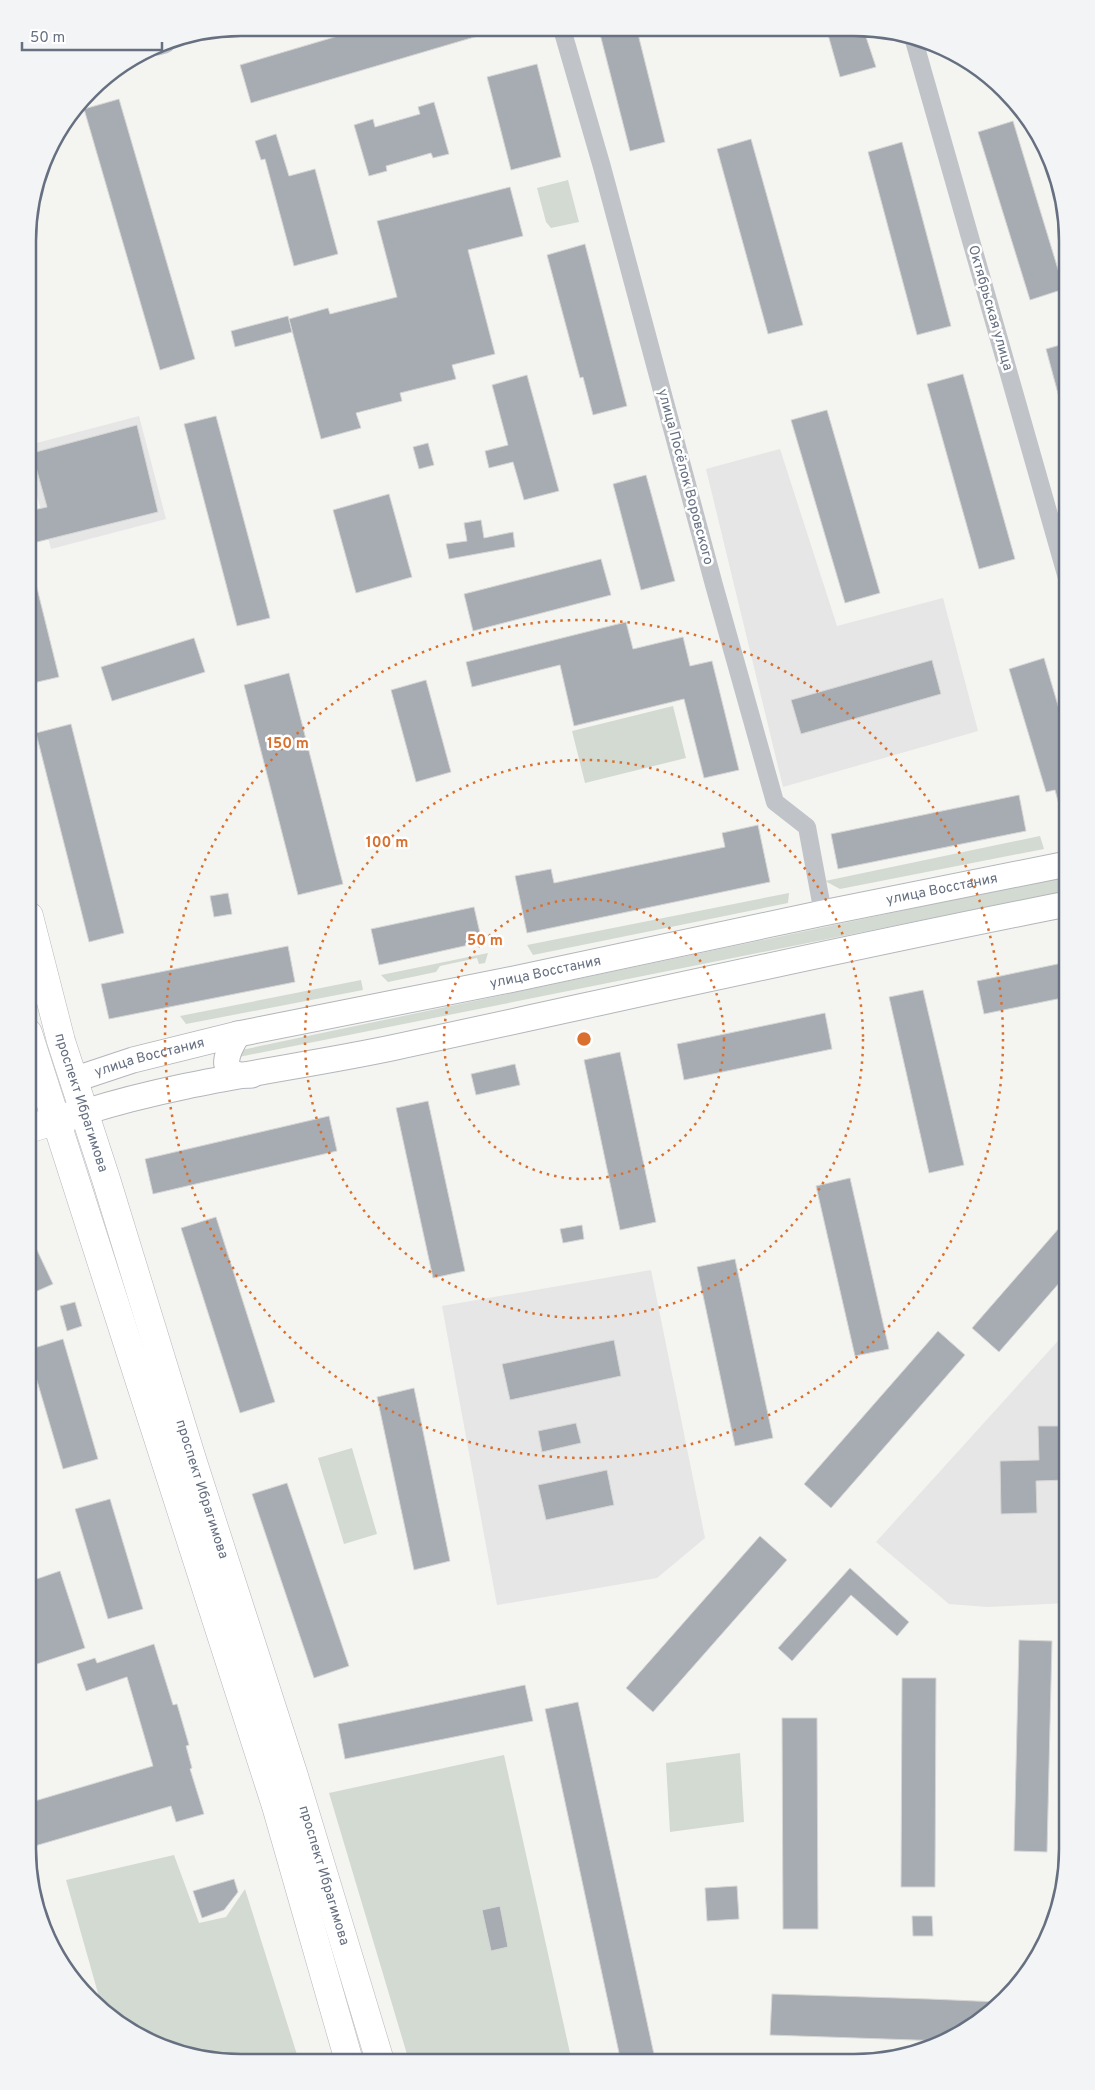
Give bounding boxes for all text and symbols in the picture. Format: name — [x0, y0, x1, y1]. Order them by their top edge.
scale bar — [22, 20, 162, 52]
text: 50 m — [30, 29, 65, 48]
street label: Октябрьская улица — [964, 243, 1016, 373]
street label: улица Посёлок Воровского — [653, 387, 717, 567]
text: 150 m — [267, 735, 309, 754]
text: 100 m — [366, 834, 408, 853]
street label: улица Восстания — [885, 870, 999, 909]
text: 50 m — [467, 932, 503, 951]
street label: улица Восстания — [488, 952, 603, 992]
centre of rings — [575, 1030, 593, 1048]
street label: проспект Ибрагимова — [51, 1032, 112, 1174]
street label: улица Восстания — [92, 1034, 206, 1081]
street label: проспект Ибрагимова — [172, 1418, 232, 1561]
street label: проспект Ибрагимова — [295, 1804, 353, 1947]

